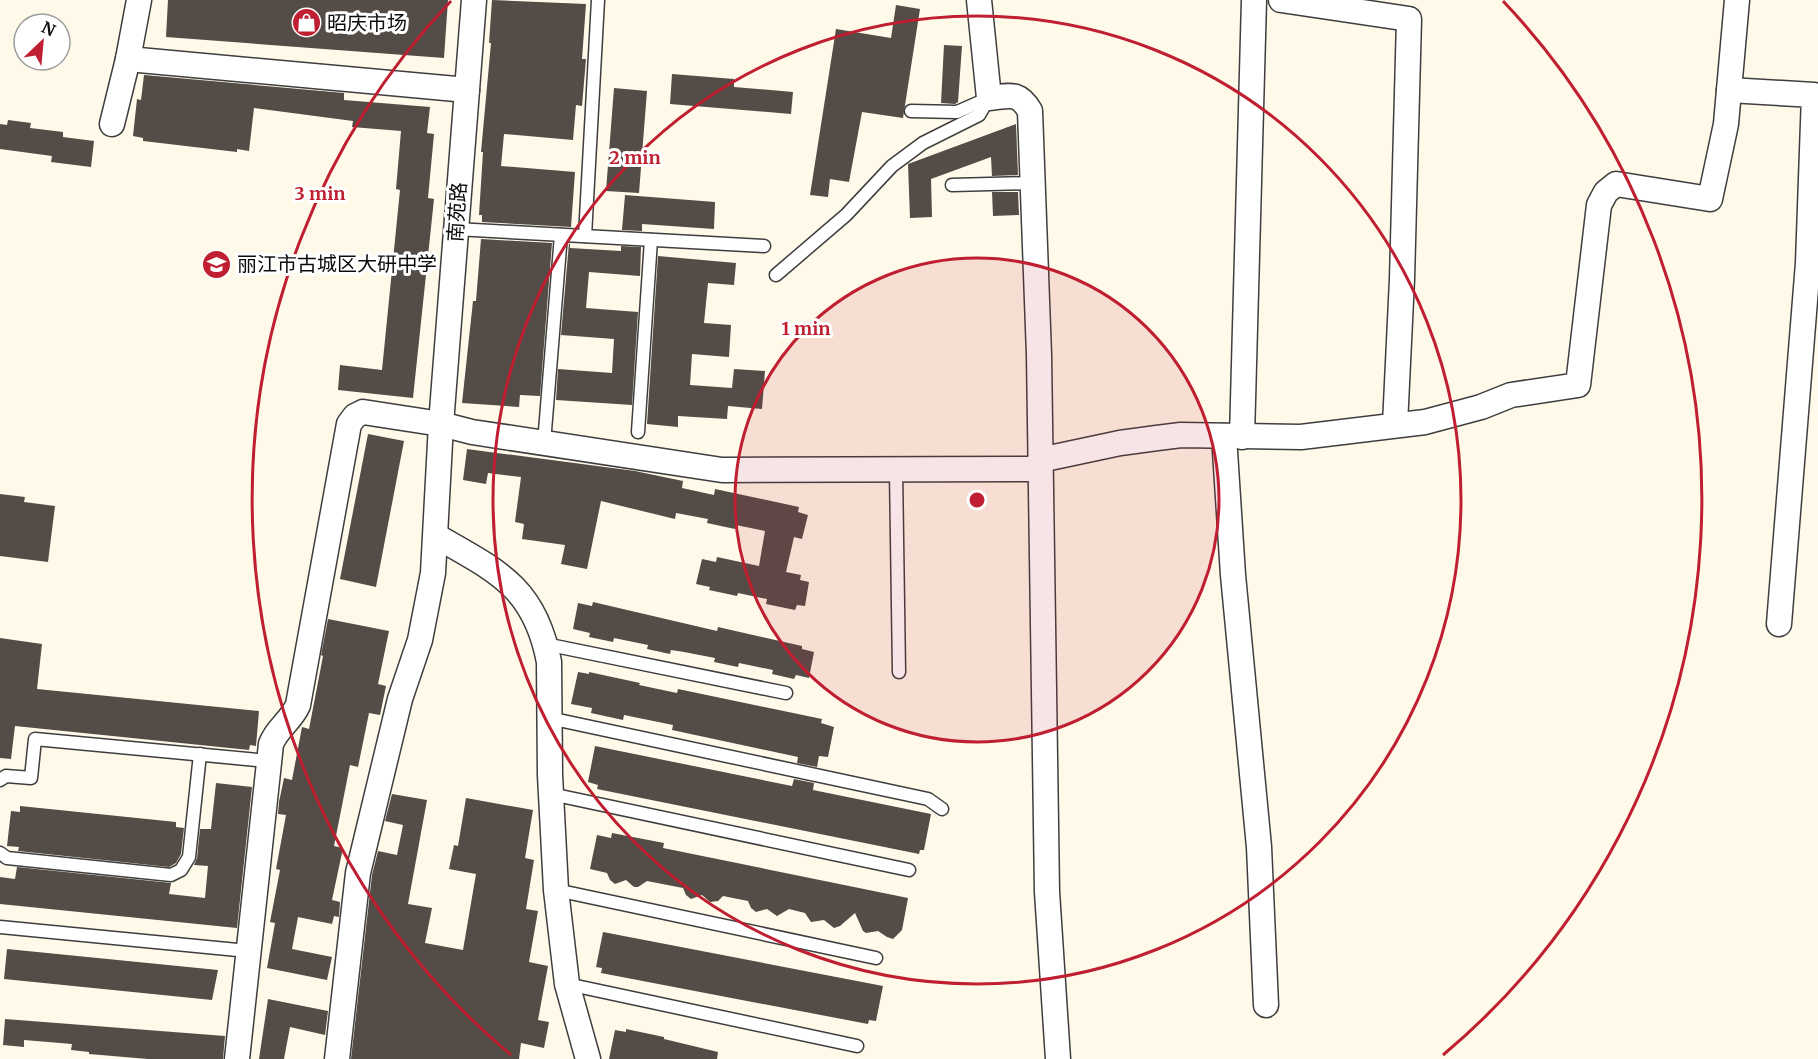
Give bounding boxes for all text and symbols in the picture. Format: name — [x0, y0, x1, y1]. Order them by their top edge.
shop icon: 昭庆市场 — [290, 7, 322, 39]
place label: 昭庆市场 — [327, 10, 407, 35]
north arrow — [12, 12, 72, 72]
text: N — [39, 17, 59, 40]
text: 2 min — [609, 146, 661, 169]
street label: 南苑路 — [442, 181, 471, 243]
text: 3 min — [295, 182, 345, 205]
school or university icon: 丽江市古城区大研中学 — [200, 248, 232, 280]
place label: 丽江市古城区大研中学 — [237, 251, 437, 276]
text: 1 min — [781, 317, 831, 340]
centre of rings — [967, 490, 987, 510]

